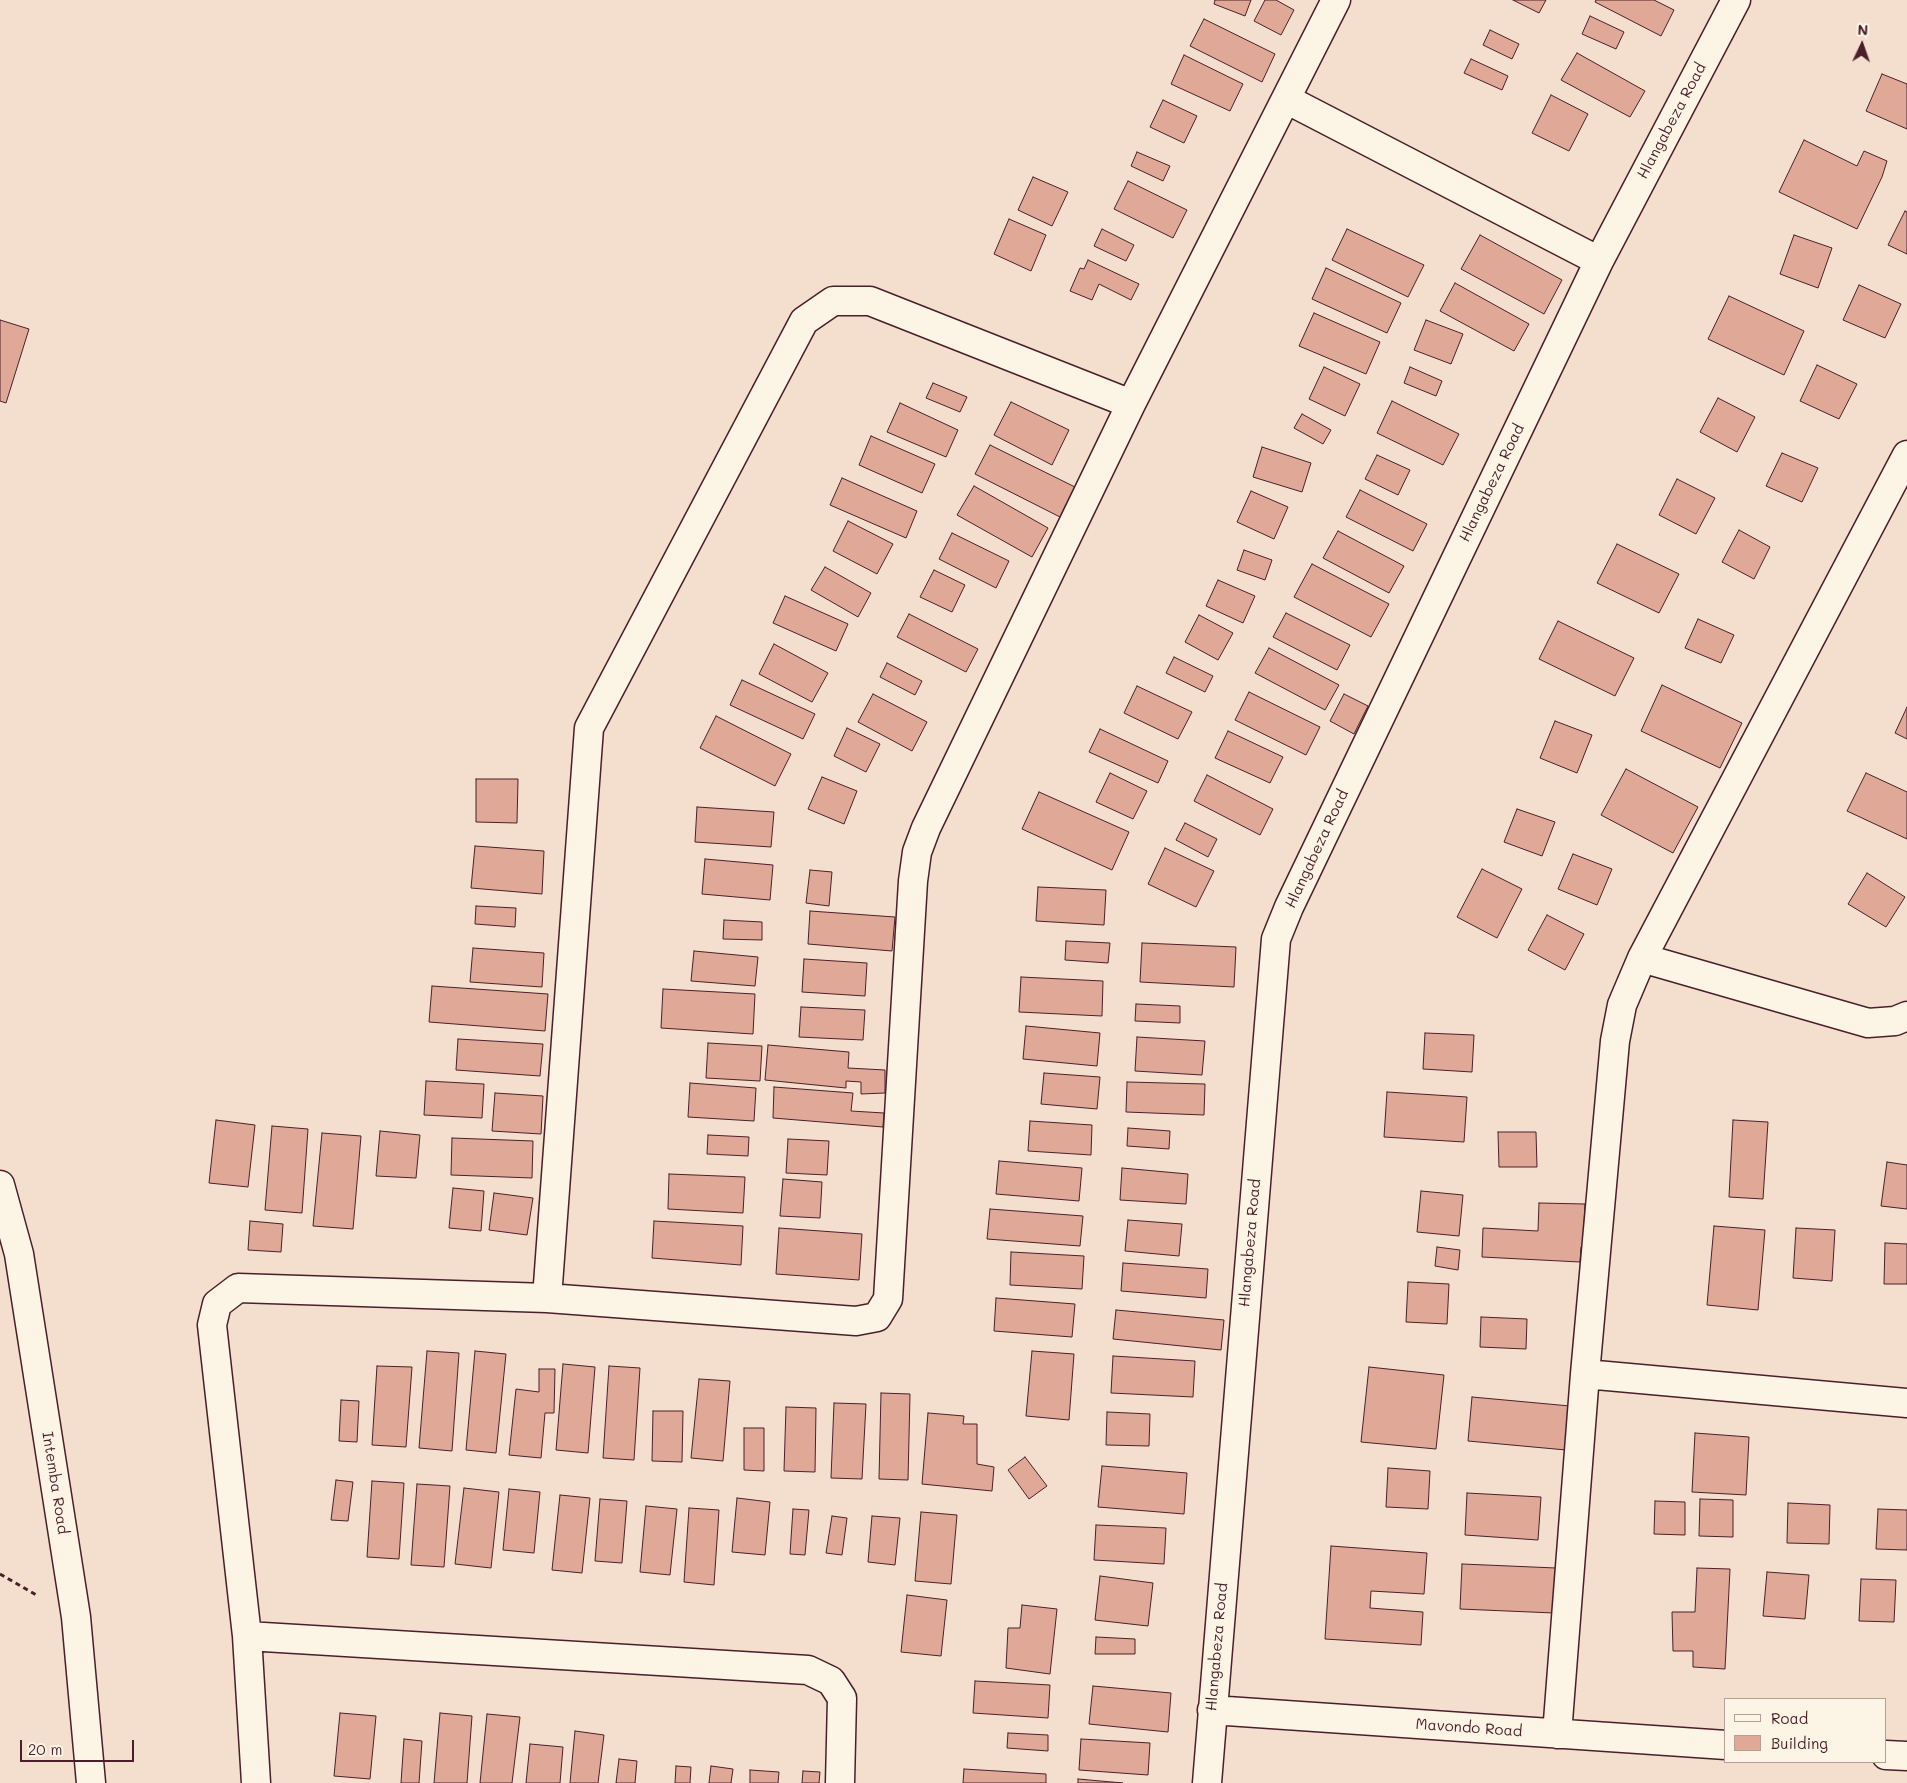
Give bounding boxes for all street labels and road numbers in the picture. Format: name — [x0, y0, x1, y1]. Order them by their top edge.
street label: Hlangabeza Road — [1634, 60, 1710, 182]
street label: Hlangabeza Road — [1456, 421, 1528, 545]
street label: Hlangabeza Road — [1282, 787, 1352, 911]
street label: Hlangabeza Road — [1235, 1178, 1265, 1308]
street label: Intemba Road — [38, 1430, 72, 1536]
street label: Hlangabeza Road — [1202, 1582, 1232, 1712]
street label: Mavondo Road — [1415, 1715, 1523, 1741]

